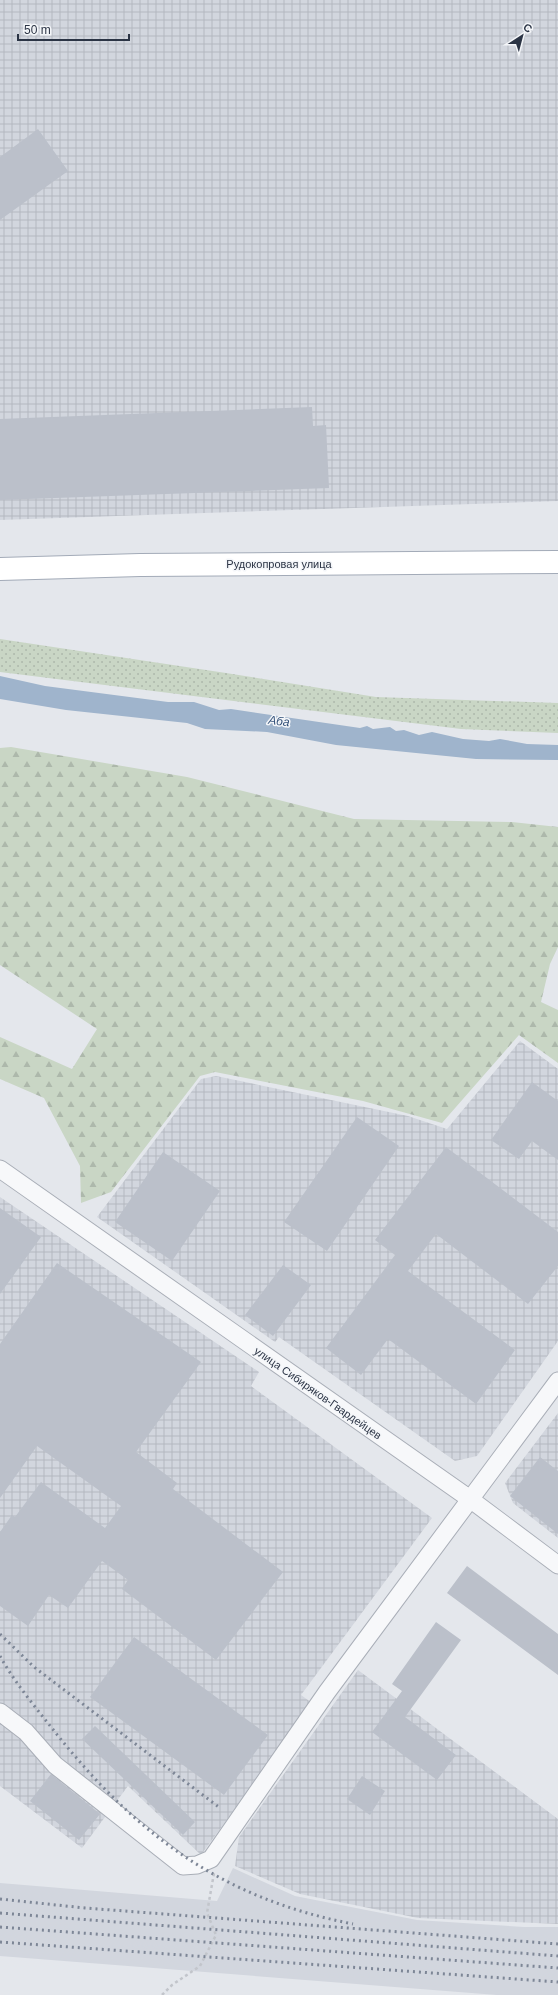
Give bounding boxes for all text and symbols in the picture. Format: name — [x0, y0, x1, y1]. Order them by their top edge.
scale bar — [18, 16, 129, 42]
north arrow — [502, 16, 542, 56]
text: С — [521, 21, 535, 35]
text: 50 m — [24, 23, 51, 37]
street label: Рудокопровая улица — [226, 558, 333, 570]
water label: Аба — [267, 713, 291, 729]
street label: улица Сибиряков-Гвардейцев — [252, 1344, 384, 1442]

